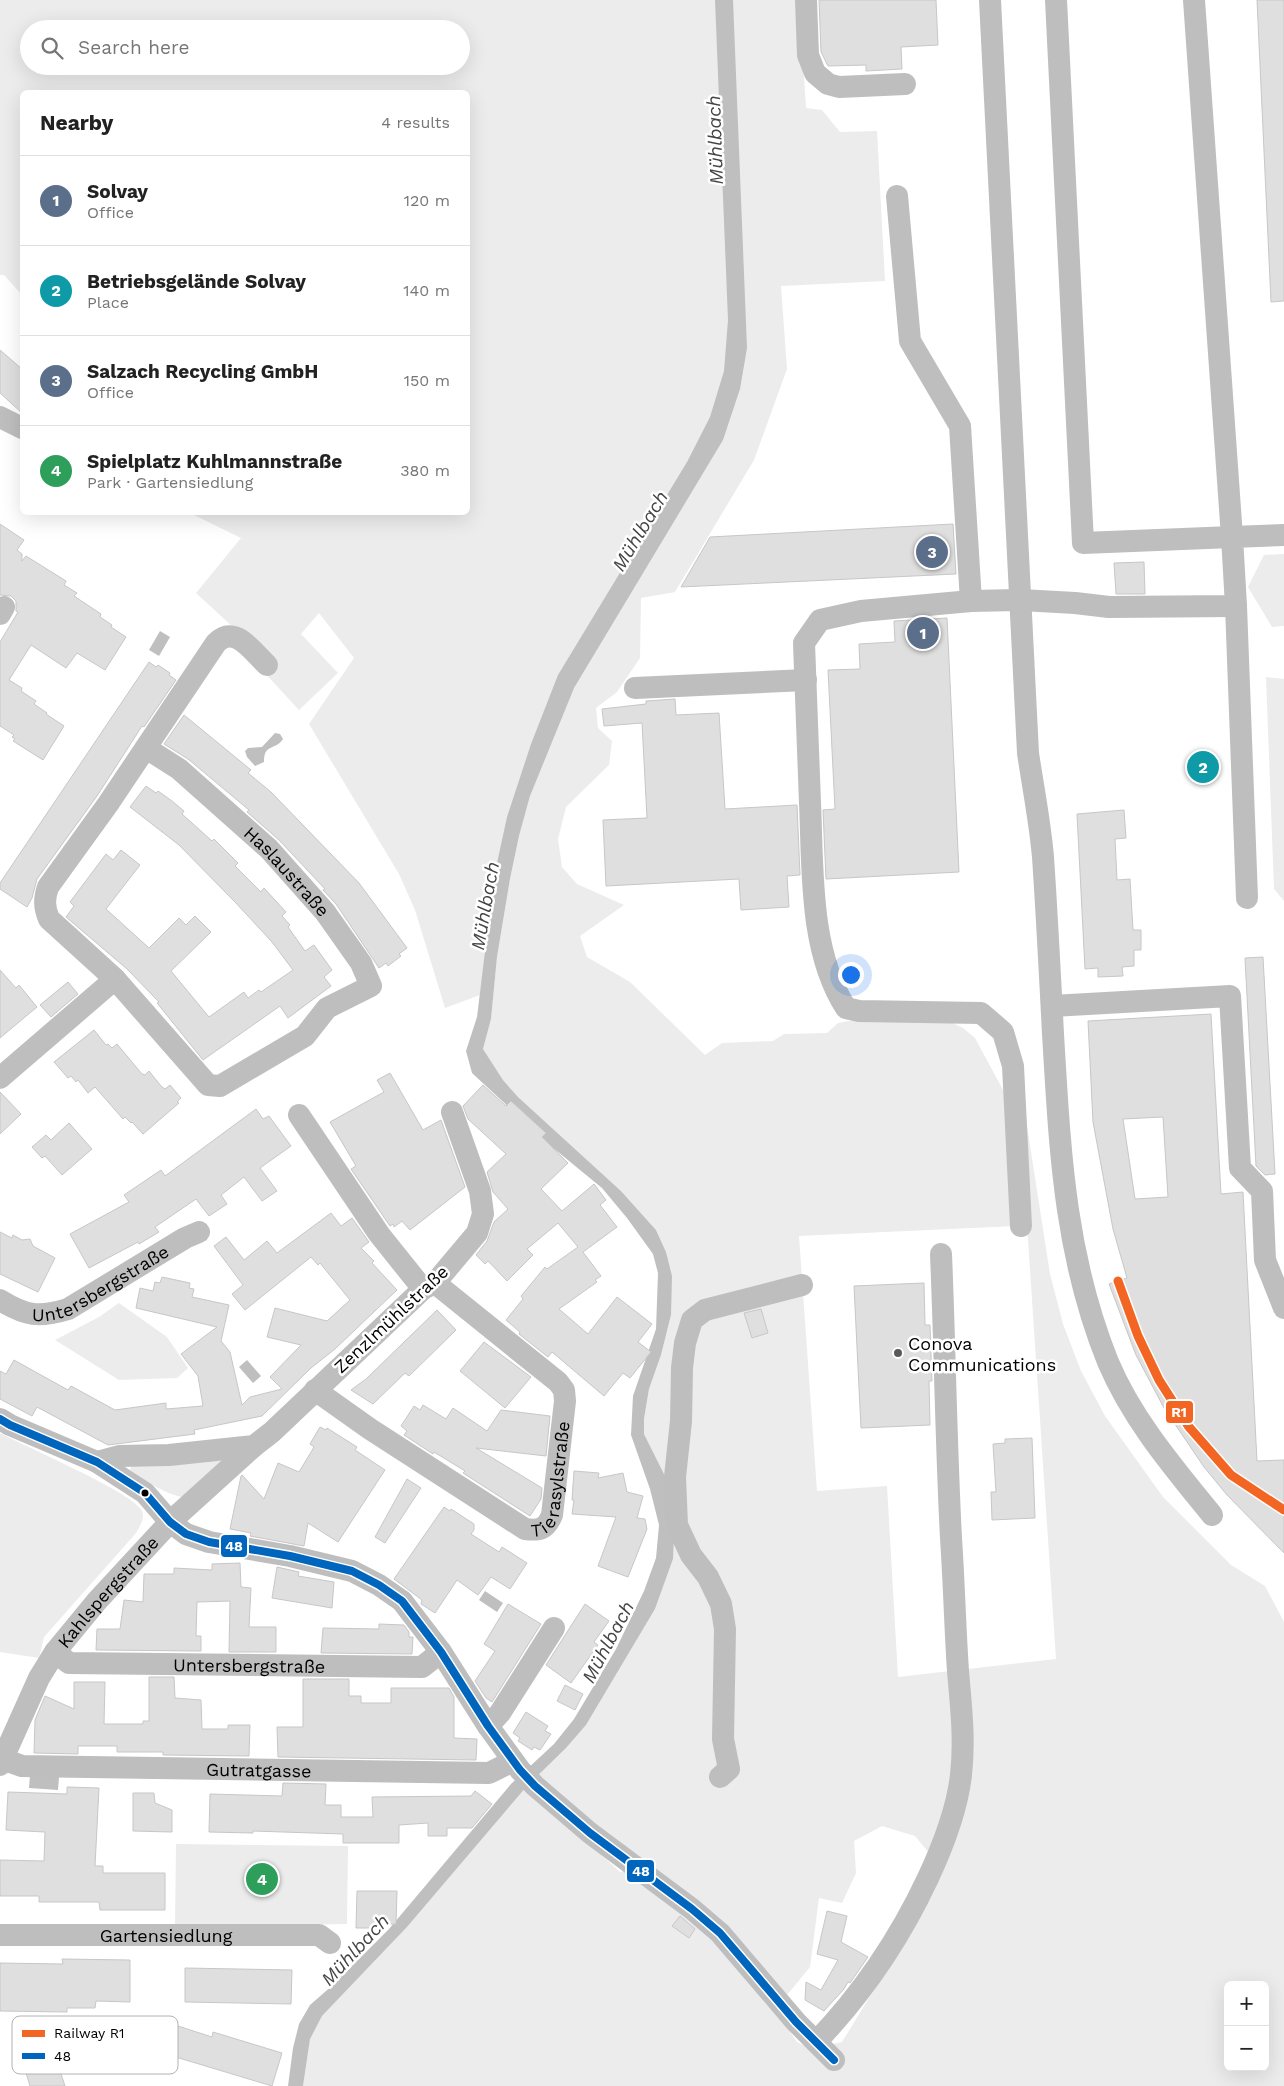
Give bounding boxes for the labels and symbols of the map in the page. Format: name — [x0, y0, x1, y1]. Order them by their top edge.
water label: Mühlbach — [702, 95, 728, 185]
water label: Mühlbach — [607, 487, 673, 575]
pin: 3 — [916, 533, 948, 571]
pin: 1 — [907, 614, 939, 652]
pin: 2 — [1187, 748, 1219, 786]
street label: Haslaustraße — [240, 822, 334, 920]
water label: Mühlbach — [466, 860, 504, 952]
your location — [838, 962, 864, 988]
street label: Untersbergstraße — [32, 1240, 172, 1325]
street label: Zenzlmühlstraße — [330, 1261, 452, 1377]
place label: Conova Communications — [908, 1333, 1056, 1375]
marker: Conova Communications — [892, 1347, 904, 1359]
line badge: R1 — [1165, 1400, 1194, 1424]
text: R1 — [1171, 1404, 1187, 1420]
street label: Tierasylstraße — [530, 1420, 573, 1541]
unlabelled marker — [140, 1488, 150, 1498]
street label: Kahlspergstraße — [53, 1531, 162, 1652]
line badge: 48 — [220, 1534, 248, 1558]
text: 48 — [225, 1538, 243, 1554]
water label: Mühlbach — [577, 1597, 639, 1687]
street label: Untersbergstraße — [173, 1654, 325, 1676]
street label: Gutratgasse — [206, 1758, 312, 1781]
line badge: 48 — [626, 1859, 655, 1883]
pin: 4 — [246, 1860, 278, 1898]
text: 48 — [632, 1863, 650, 1879]
water label: Mühlbach — [316, 1909, 394, 1991]
street label: Gartensiedlung — [100, 1925, 233, 1946]
legend — [12, 2016, 178, 2074]
text: Railway R1 — [54, 2025, 125, 2041]
text: 48 — [54, 2048, 71, 2064]

